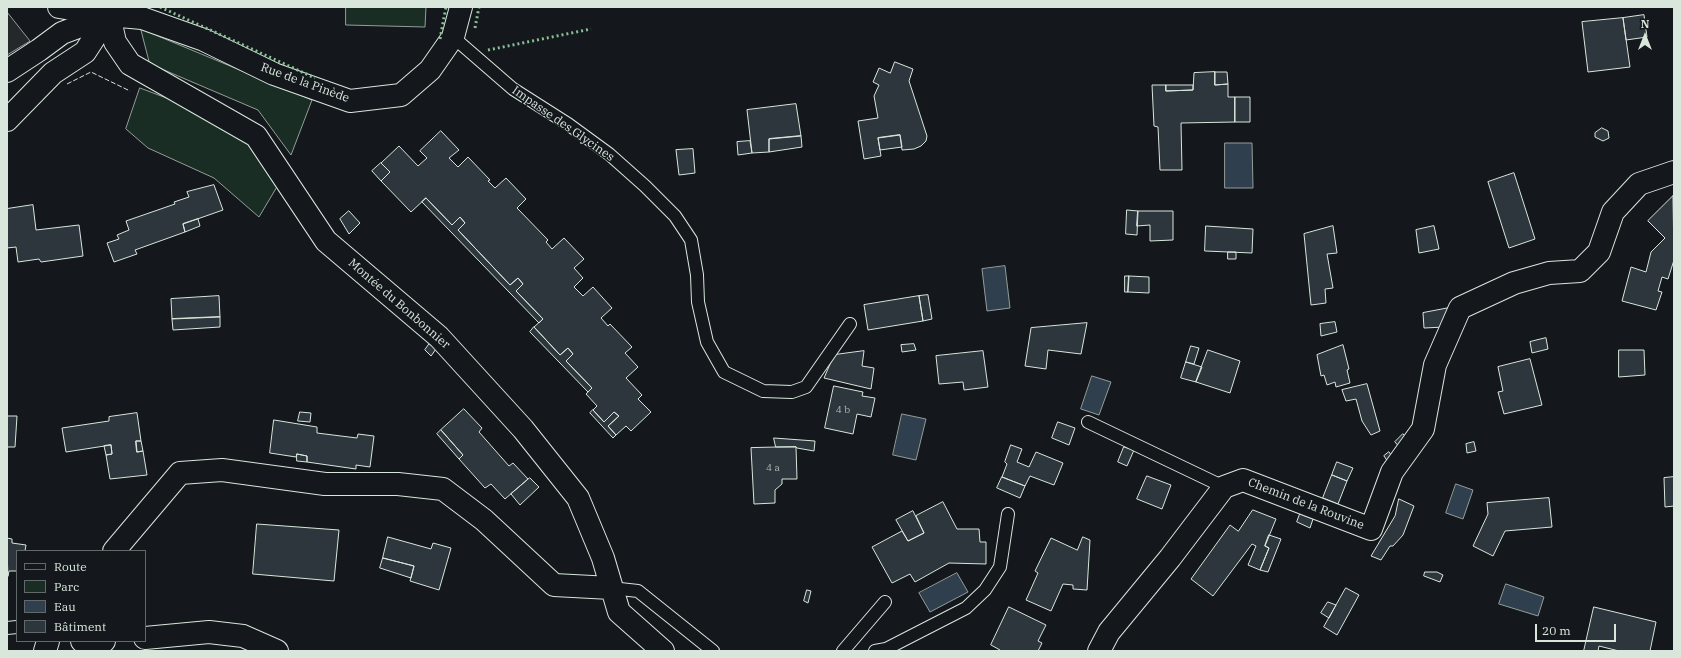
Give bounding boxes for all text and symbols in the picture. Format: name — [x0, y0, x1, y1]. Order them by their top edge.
north arrow — [1625, 16, 1665, 56]
text: N — [1641, 17, 1649, 31]
street label: Rue de la Pinède — [259, 60, 351, 106]
street label: Impasse des Glycines — [509, 83, 617, 165]
street label: Montée du Bonbonnier — [345, 256, 453, 352]
house number: 4 b — [836, 404, 850, 416]
house number: 4 a — [766, 462, 780, 474]
street label: Chemin de la Rouvine — [1246, 475, 1366, 533]
legend — [16, 550, 146, 642]
text: Route — [54, 559, 87, 574]
text: Parc — [54, 579, 79, 594]
text: Eau — [54, 599, 76, 614]
scale bar — [1537, 616, 1618, 642]
text: Bâtiment — [54, 619, 106, 634]
text: 20 m — [1542, 623, 1571, 638]

